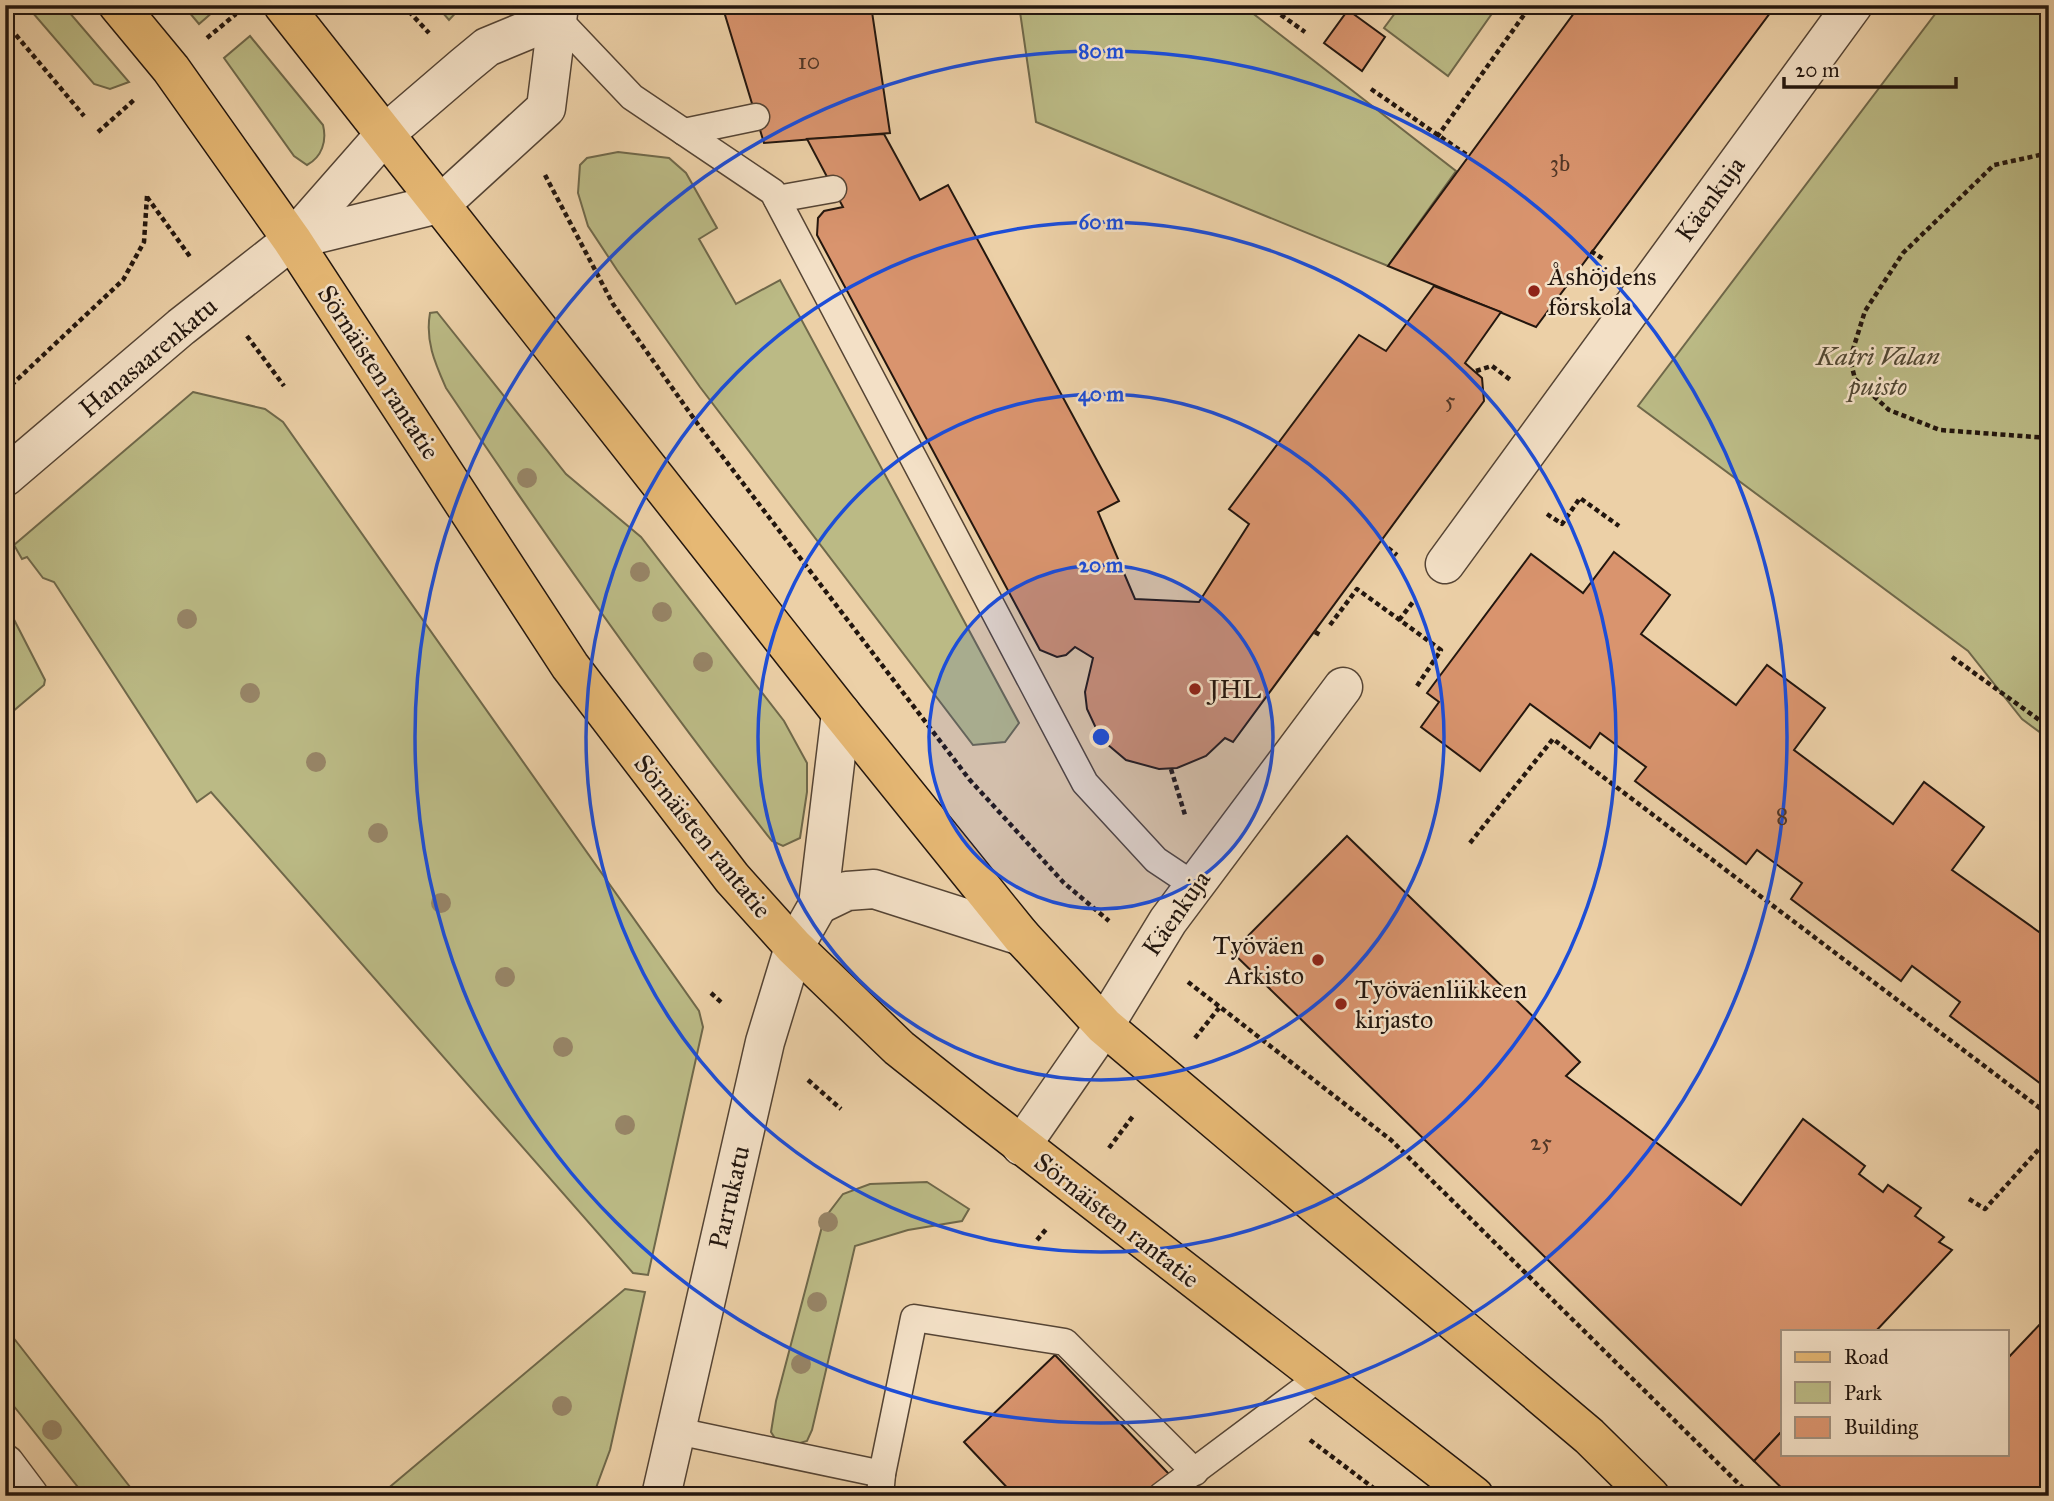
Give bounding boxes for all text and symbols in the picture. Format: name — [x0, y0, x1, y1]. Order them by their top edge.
text: 80 m — [1078, 38, 1124, 64]
scale bar — [1784, 46, 1956, 90]
house number: 10 — [798, 47, 820, 75]
text: 20 m — [1795, 57, 1840, 83]
house number: 3b — [1550, 149, 1570, 177]
street label: Käenkuja — [1668, 150, 1752, 248]
text: 60 m — [1078, 209, 1124, 235]
place label: Åshöjdens förskola — [1547, 260, 1656, 322]
street label: Sörnäisten rantatie — [311, 279, 447, 465]
marker: Åshöjdens förskola — [1526, 283, 1542, 299]
street label: Hanasaarenkatu — [72, 290, 224, 424]
park label: Katri Valan puisto — [1814, 340, 1940, 403]
text: 40 m — [1078, 381, 1124, 407]
house number: 5 — [1445, 386, 1456, 414]
text: 20 m — [1079, 552, 1124, 578]
place label: JHL — [1206, 673, 1261, 705]
marker: JHL — [1187, 681, 1203, 697]
centre of rings — [1089, 725, 1113, 749]
street label: Sörnäisten rantatie — [627, 748, 779, 924]
house number: 8 — [1776, 802, 1788, 830]
street label: Käenkuja — [1135, 864, 1217, 962]
place label: Työväen Arkisto — [1213, 929, 1304, 991]
marker: Työväen Arkisto — [1310, 952, 1326, 968]
place label: Työväenliikkeen kirjasto — [1355, 973, 1527, 1035]
marker: Työväenliikkeen kirjasto — [1333, 996, 1349, 1012]
house number: 25 — [1530, 1128, 1552, 1156]
street label: Parrukatu — [702, 1142, 756, 1252]
street label: Sörnäisten rantatie — [1028, 1145, 1206, 1295]
legend — [1781, 1330, 2008, 1456]
text: Road — [1844, 1344, 1889, 1370]
text: Park — [1844, 1380, 1882, 1406]
text: Building — [1844, 1414, 1918, 1440]

